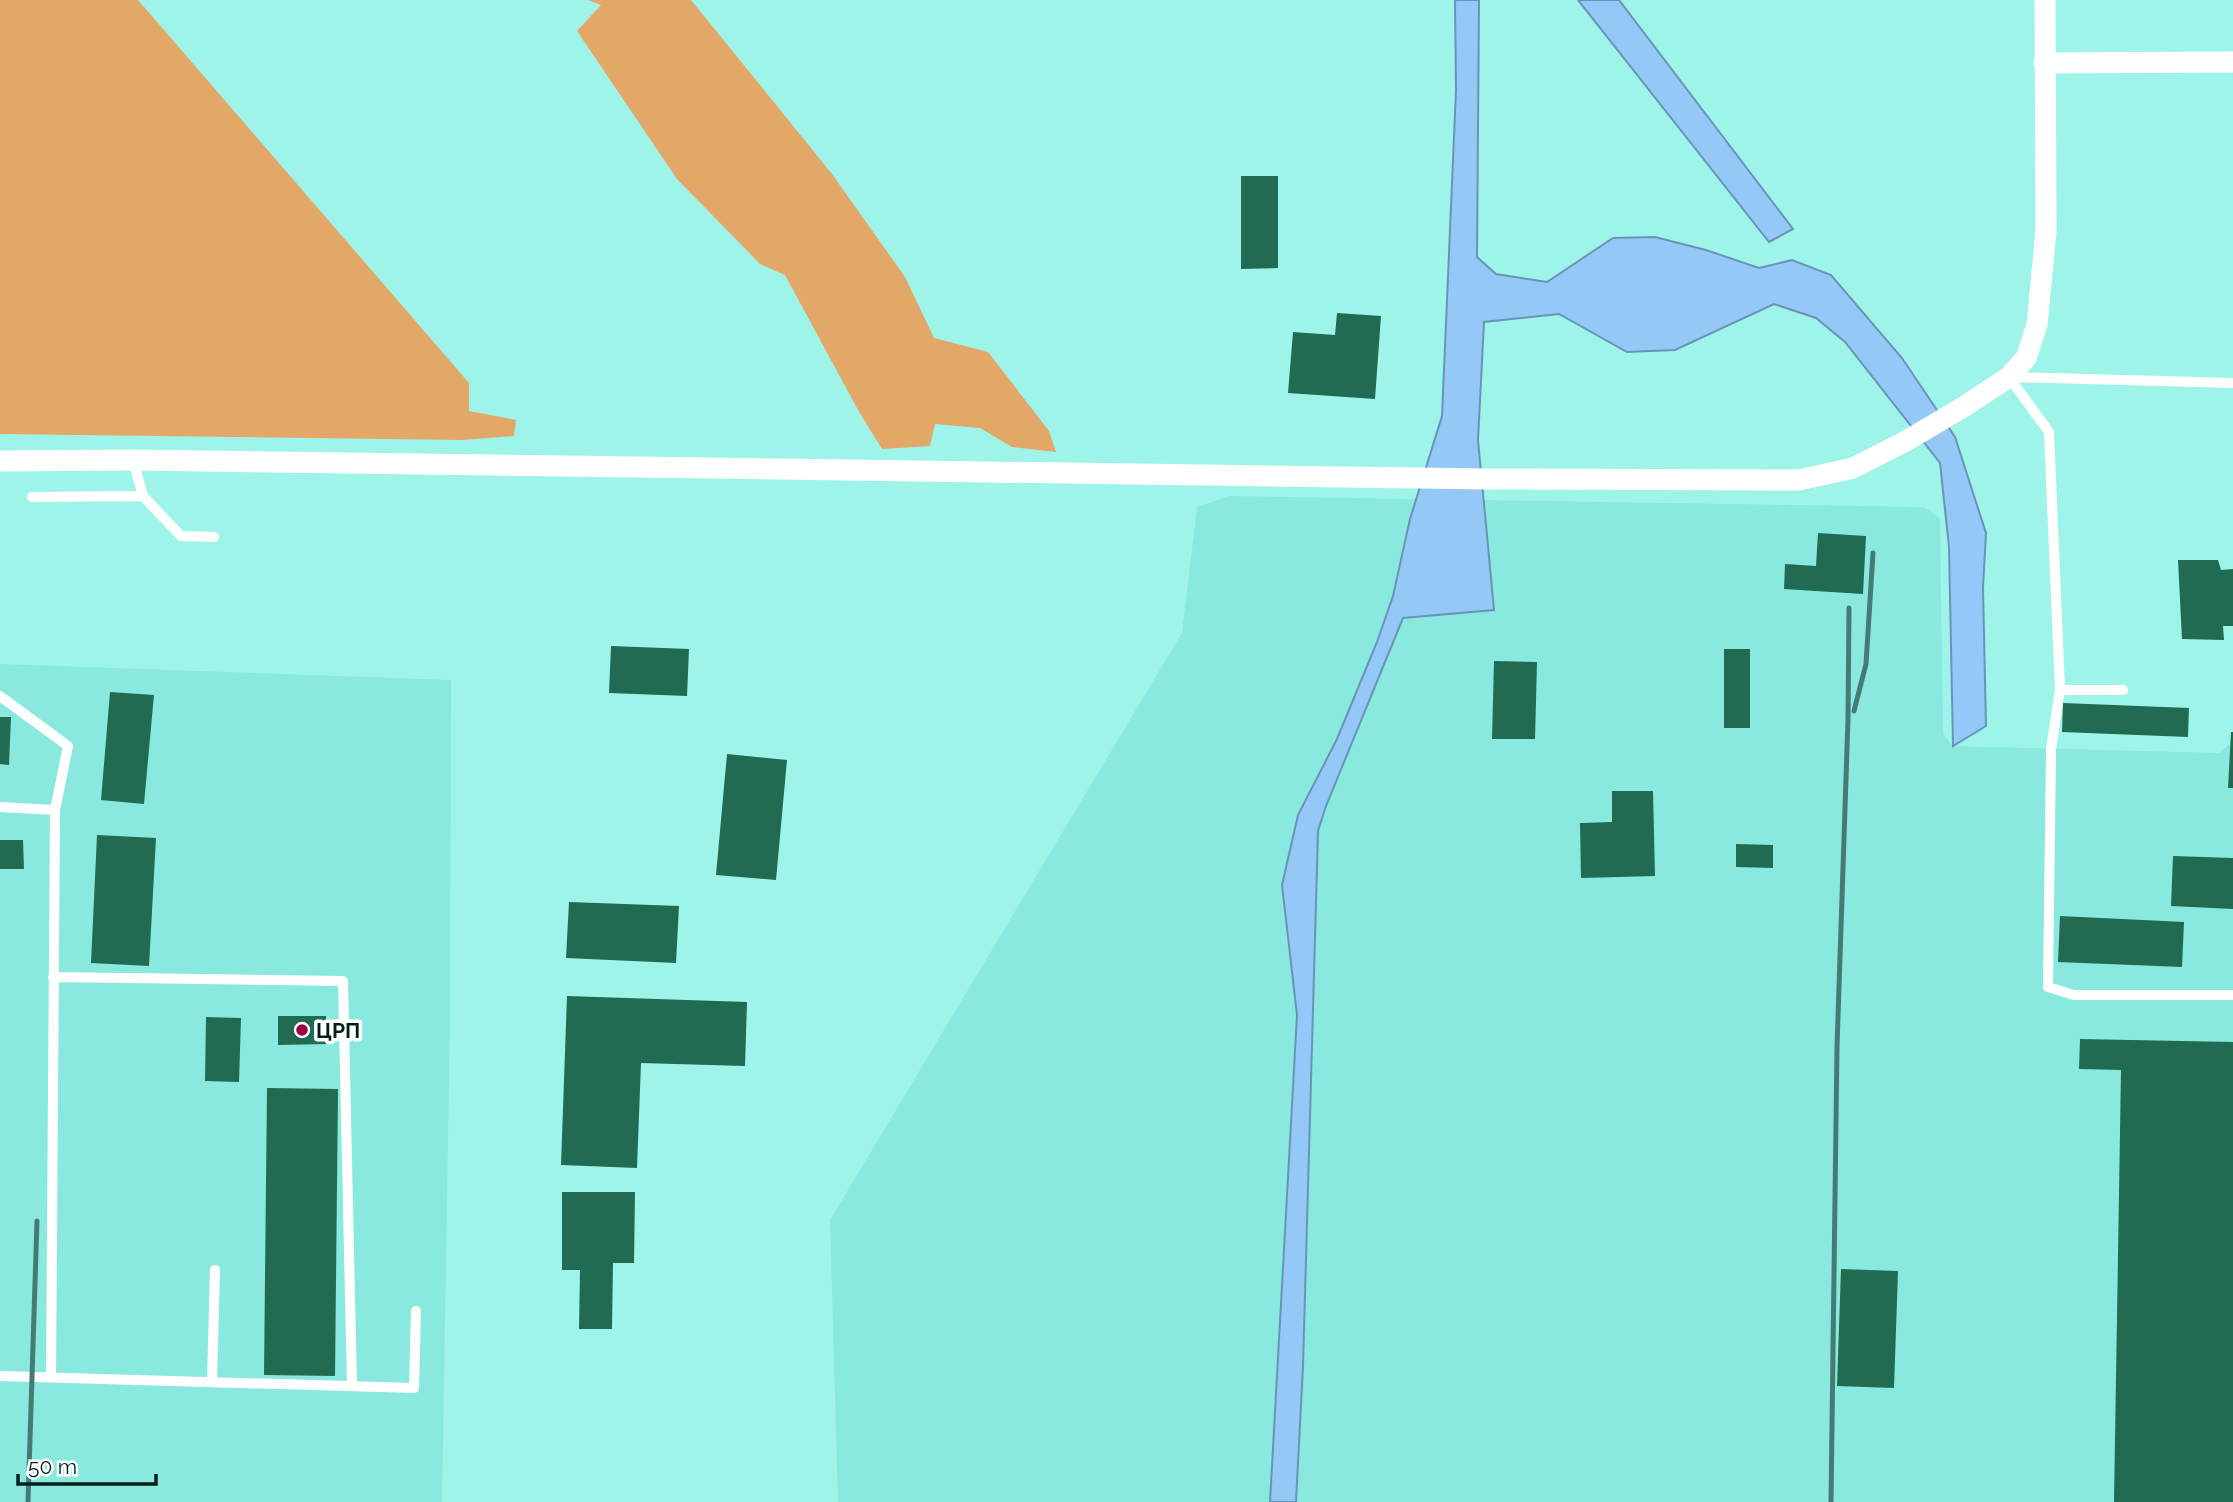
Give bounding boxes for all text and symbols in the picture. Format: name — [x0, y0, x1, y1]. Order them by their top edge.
place label: ЦРП — [316, 1018, 360, 1043]
marker: ЦРП — [294, 1022, 310, 1038]
scale bar — [18, 1442, 156, 1486]
text: 50 m — [28, 1454, 77, 1479]

